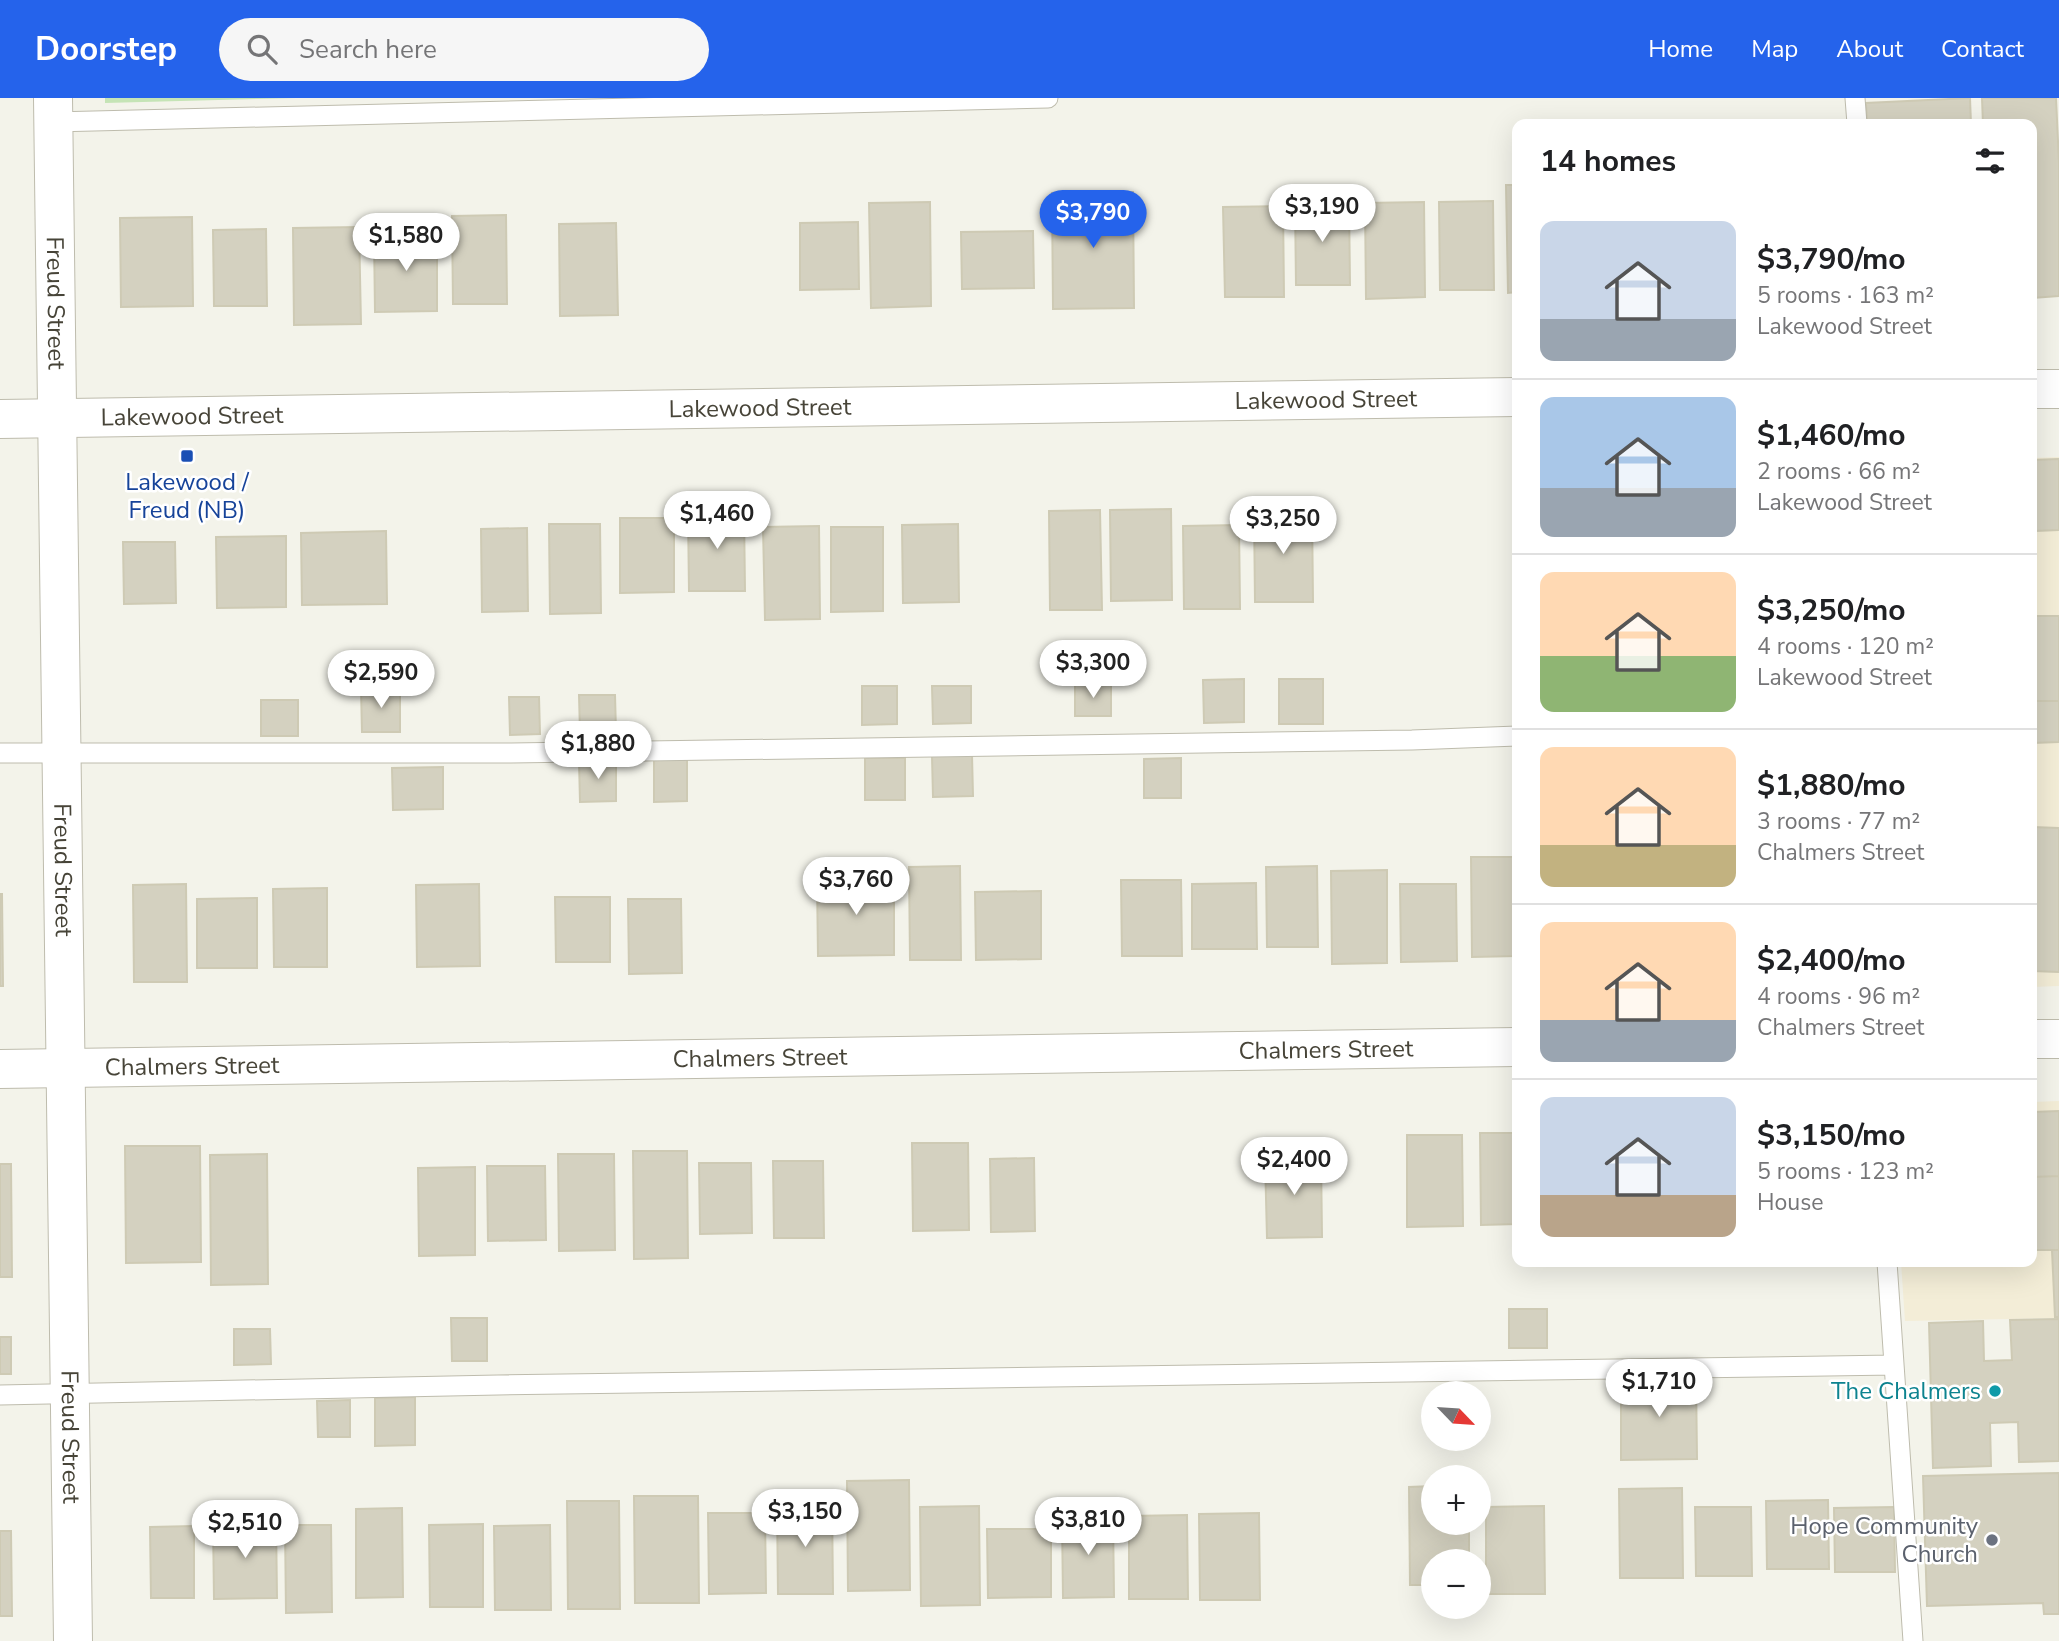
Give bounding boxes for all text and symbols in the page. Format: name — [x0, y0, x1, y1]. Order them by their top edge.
search box — [219, 18, 709, 81]
text: Doorstep — [35, 27, 177, 72]
icon: search — [243, 30, 281, 68]
text: Search here — [299, 32, 437, 67]
text: Home — [1648, 33, 1713, 65]
text: Map — [1751, 33, 1798, 65]
text: About — [1836, 33, 1903, 65]
text: Contact — [1941, 33, 2024, 65]
text: 14 homes — [1540, 141, 1676, 182]
icon: filters — [1971, 142, 2009, 180]
pin: $3,190 — [1265, 184, 1379, 244]
pin: $3,790 — [1036, 190, 1150, 250]
text: $3,190 — [1285, 191, 1359, 222]
text: $3,790 — [1056, 197, 1130, 228]
pin: $1,580 — [349, 214, 463, 273]
text: $1,580 — [369, 220, 443, 251]
street label: Freud Street — [39, 236, 73, 370]
text: $3,790/mo — [1757, 239, 1906, 280]
icon: home — [1596, 249, 1680, 333]
text: 5 rooms · 163 m² — [1757, 280, 1934, 311]
text: Lakewood Street — [1757, 311, 1932, 342]
street label: Lakewood Street — [1234, 382, 1418, 417]
street label: Lakewood Street — [668, 391, 852, 425]
street label: Lakewood Street — [100, 399, 284, 434]
text: $1,460/mo — [1757, 415, 1906, 456]
icon: home — [1596, 425, 1680, 509]
marker: Lakewood / Freud (NB) — [179, 448, 195, 464]
text: 2 rooms · 66 m² — [1757, 456, 1920, 487]
place label: Lakewood / Freud (NB) — [125, 466, 250, 526]
text: Lakewood Street — [1757, 487, 1932, 518]
pin: $1,460 — [660, 491, 774, 551]
pin: $3,250 — [1226, 496, 1340, 556]
text: $1,460 — [680, 498, 754, 529]
text: $3,250 — [1246, 503, 1320, 534]
text: $3,250/mo — [1757, 590, 1906, 631]
icon: home — [1596, 600, 1680, 684]
text: 4 rooms · 120 m² — [1757, 631, 1934, 662]
pin: $3,300 — [1036, 640, 1150, 700]
text: $3,300 — [1056, 647, 1130, 678]
pin: $2,590 — [324, 650, 438, 710]
text: $2,590 — [344, 657, 418, 688]
text: Lakewood Street — [1757, 662, 1932, 693]
pin: $1,880 — [541, 722, 655, 781]
text: $1,880 — [561, 728, 635, 759]
text: $1,880/mo — [1757, 765, 1906, 806]
icon: home — [1596, 775, 1680, 859]
street label: Freud Street — [46, 803, 80, 937]
text: 3 rooms · 77 m² — [1757, 806, 1920, 837]
text: Chalmers Street — [1757, 837, 1924, 868]
pin: $3,760 — [799, 858, 913, 917]
text: $3,760 — [819, 864, 893, 895]
text: $2,400/mo — [1757, 940, 1906, 981]
icon: home — [1596, 950, 1680, 1034]
text: 4 rooms · 96 m² — [1757, 981, 1920, 1012]
text: Chalmers Street — [1757, 1012, 1924, 1043]
street label: Chalmers Street — [1238, 1032, 1414, 1067]
street label: Chalmers Street — [672, 1041, 848, 1075]
street label: Chalmers Street — [104, 1049, 280, 1083]
text: $3,150/mo — [1757, 1115, 1906, 1156]
icon: home — [1596, 1125, 1680, 1209]
pin: $2,400 — [1237, 1138, 1351, 1197]
text: $2,400 — [1257, 1144, 1331, 1175]
text: 5 rooms · 123 m² — [1757, 1156, 1934, 1187]
text: House — [1757, 1187, 1824, 1218]
pin: $1,710 — [1602, 1360, 1716, 1419]
text: $1,710 — [1622, 1366, 1696, 1397]
street label: Freud Street — [53, 1370, 87, 1504]
place label: The Chalmers — [1831, 1375, 1981, 1407]
north arrow — [1421, 1381, 1491, 1451]
map controls — [1421, 1381, 1491, 1619]
marker: The Chalmers — [1987, 1383, 2003, 1399]
button: + — [1421, 1465, 1491, 1535]
pin: $3,150 — [748, 1490, 862, 1549]
text: $3,150 — [768, 1496, 842, 1527]
pin: $3,810 — [1031, 1498, 1145, 1557]
pin: $2,510 — [188, 1500, 302, 1560]
text: $3,810 — [1051, 1504, 1125, 1535]
text: $2,510 — [208, 1507, 282, 1538]
place label: Hope Community Church — [1790, 1510, 1979, 1570]
marker: Hope Community Church — [1984, 1532, 2000, 1548]
button: − — [1421, 1549, 1491, 1619]

